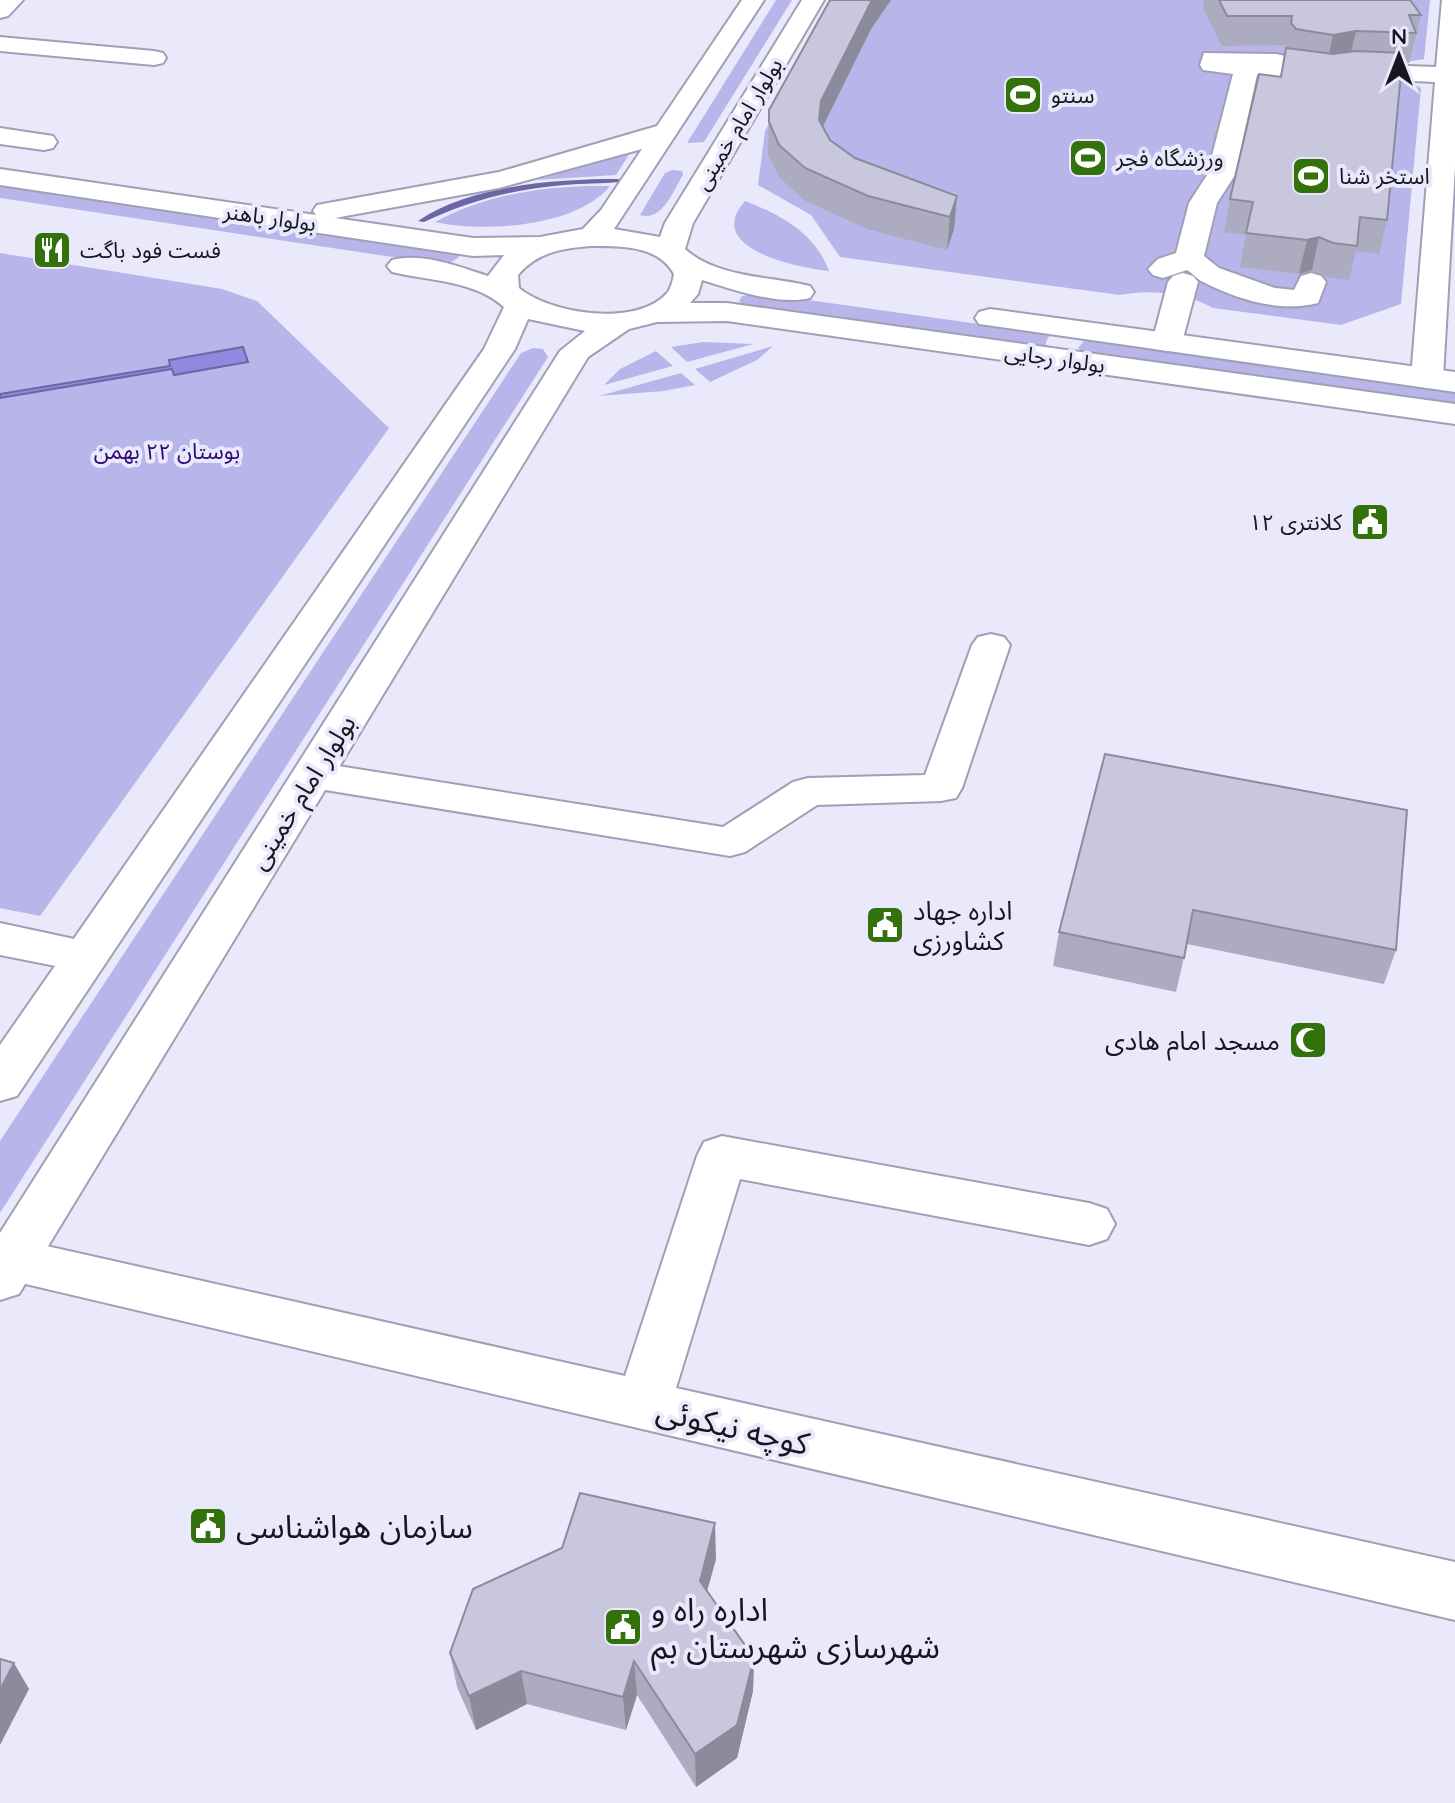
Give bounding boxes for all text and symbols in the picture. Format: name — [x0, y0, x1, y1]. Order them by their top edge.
north arrow — [1359, 16, 1439, 96]
text: N — [1391, 22, 1407, 50]
street label: بولوار امام خمینی — [688, 53, 791, 197]
sports icon: سنتو — [1002, 74, 1044, 116]
place label: سنتو — [1051, 81, 1094, 109]
sports icon: ورزشگاه فجر — [1067, 137, 1109, 179]
place label: ورزشگاه فجر — [1115, 144, 1224, 172]
sports icon: استخر شنا — [1290, 155, 1332, 197]
place label: استخر شنا — [1339, 162, 1430, 190]
street label: بولوار باهنر — [221, 197, 318, 237]
restaurant icon: فست فود باگت — [31, 229, 73, 271]
place label: فست فود باگت — [80, 236, 221, 264]
street label: بولوار رجایی — [1003, 337, 1107, 379]
park label: بوستان ۲۲ بهمن — [94, 437, 240, 465]
public building icon: کلانتری ۱۲ — [1349, 501, 1391, 543]
place label: کلانتری ۱۲ — [1249, 508, 1343, 536]
street label: بولوار امام خمینی — [241, 708, 366, 878]
place label: اداره جهاد کشاورزی — [913, 894, 1012, 957]
public building icon: اداره جهاد کشاورزی — [864, 904, 906, 946]
mosque icon: مسجد امام هادی — [1287, 1019, 1329, 1061]
place label: مسجد امام هادی — [1105, 1024, 1280, 1061]
street label: کوچه نیکوئی — [652, 1389, 814, 1464]
public building icon: سازمان هواشناسی — [187, 1505, 229, 1547]
place label: سازمان هواشناسی — [236, 1506, 473, 1546]
place label: اداره راه و شهرسازی شهرستان بم — [651, 1589, 940, 1671]
public building icon: اداره راه و شهرسازی شهرستان بم — [602, 1606, 644, 1648]

